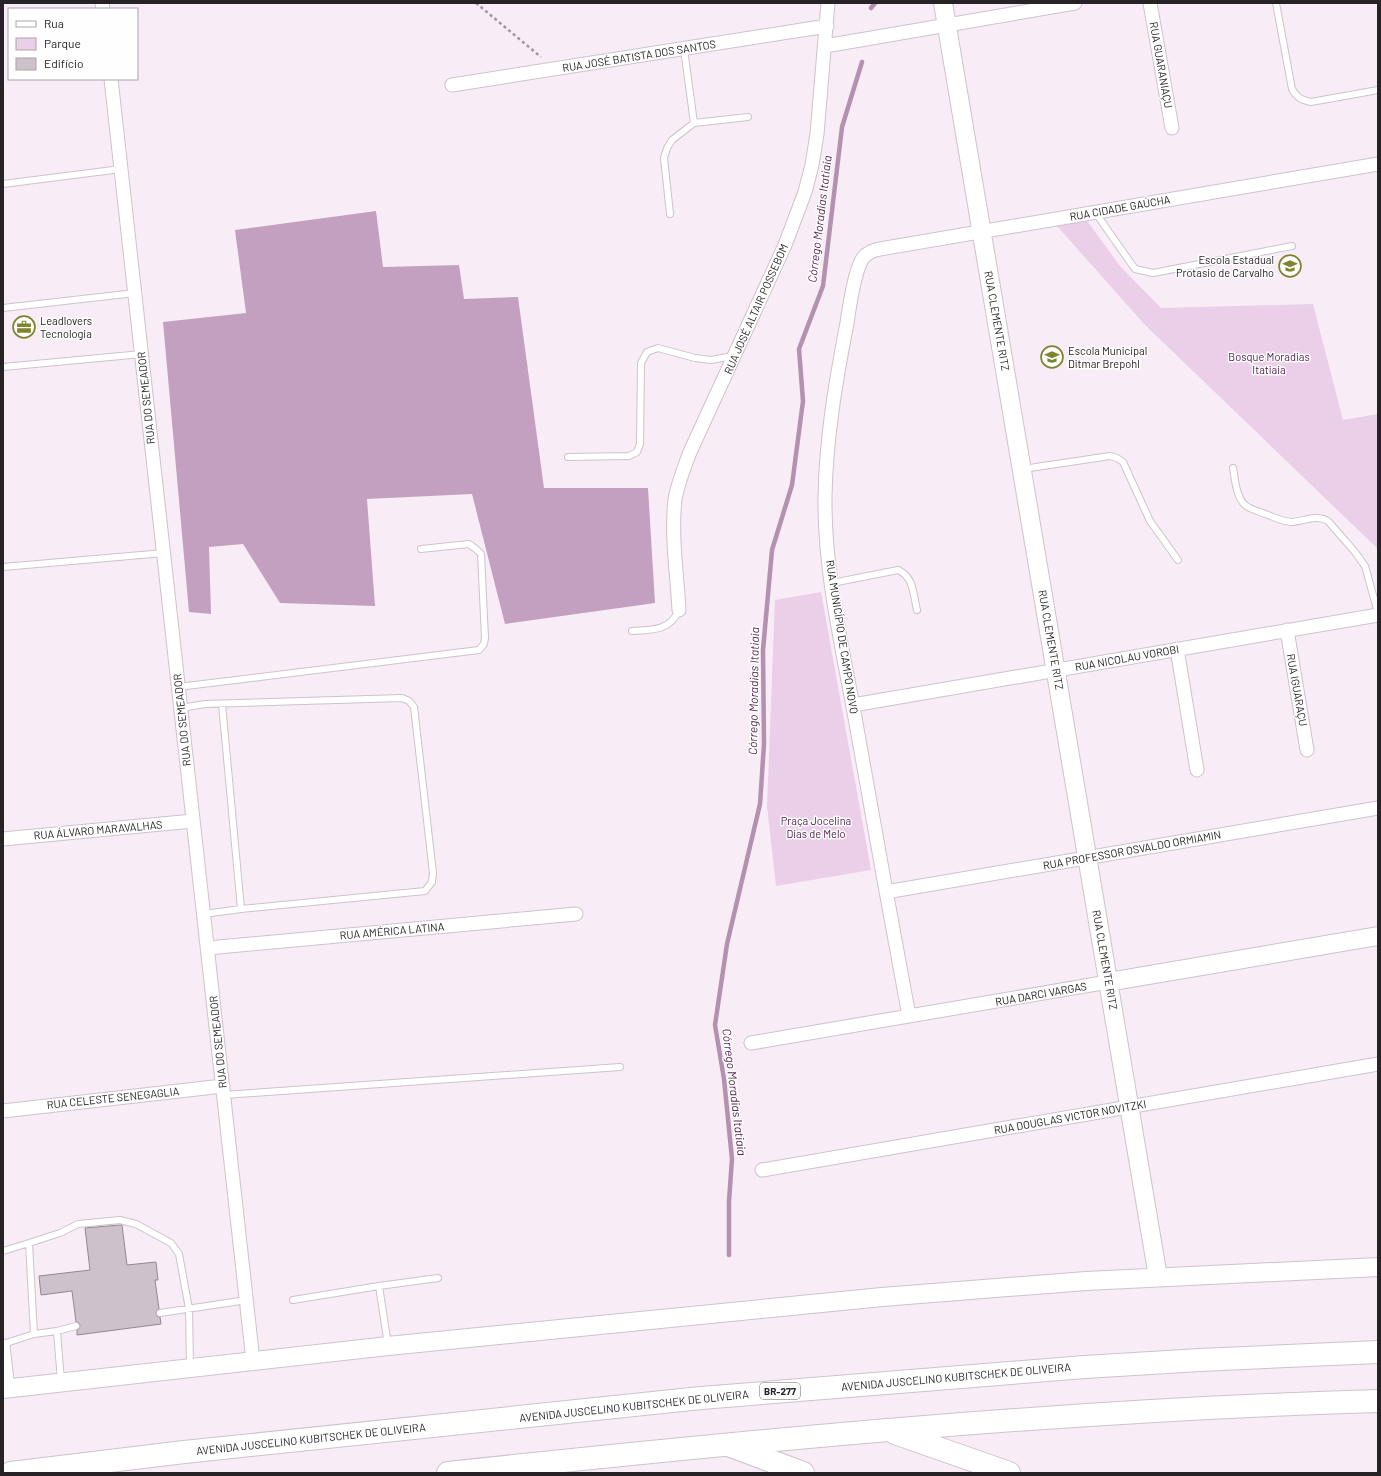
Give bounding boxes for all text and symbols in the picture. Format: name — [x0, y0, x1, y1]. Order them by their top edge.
legend — [8, 8, 138, 80]
text: Rua — [44, 16, 64, 30]
street label: RUA GUARANIAÇU — [1147, 21, 1175, 109]
text: Parque — [44, 36, 81, 50]
street label: RUA JOSÉ BATISTA DOS SANTOS — [561, 37, 717, 74]
text: Edifício — [44, 56, 84, 70]
water label: Córrego Moradias Itatiaia — [804, 155, 834, 283]
street label: RUA CIDADE GAÚCHA — [1069, 192, 1172, 223]
street label: RUA JOSÉ ALTAIR POSSEBOM — [721, 242, 790, 376]
place label: Escola Estadual Protasio de Carvalho — [1176, 253, 1274, 279]
school or university icon: Escola Estadual Protasio de Carvalho — [1277, 253, 1303, 279]
street label: RUA CLEMENTE RITZ — [982, 270, 1013, 372]
office icon: Leadlovers Tecnologia — [11, 314, 37, 340]
place label: Leadlovers Tecnologia — [40, 314, 92, 340]
school or university icon: Escola Municipal Ditmar Brepohl — [1039, 344, 1065, 370]
place label: Escola Municipal Ditmar Brepohl — [1068, 344, 1147, 370]
park label: Bosque Moradias Itatiaia — [1228, 350, 1310, 376]
street label: RUA DO SEMEADOR — [134, 351, 157, 445]
street label: RUA MUNICÍPIO DE CAMPO NOVO — [824, 559, 861, 715]
street label: RUA CLEMENTE RITZ — [1036, 589, 1067, 691]
water label: Córrego Moradias Itatiaia — [745, 627, 761, 755]
street label: RUA NICOLAU VOROBI — [1074, 642, 1180, 673]
street label: RUA IGUARAÇU — [1285, 653, 1310, 727]
street label: RUA DO SEMEADOR — [170, 673, 193, 767]
park label: Praça Jocelina Dias de Melo — [781, 814, 851, 840]
street label: RUA ÁLVARO MARAVALHAS — [33, 817, 163, 842]
street label: RUA PROFESSOR OSVALDO ORMIAMIN — [1042, 827, 1222, 872]
street label: RUA CLEMENTE RITZ — [1090, 909, 1121, 1011]
street label: RUA AMÉRICA LATINA — [339, 919, 445, 942]
street label: RUA DARCI VARGAS — [994, 979, 1088, 1008]
street label: RUA DO SEMEADOR — [206, 995, 229, 1089]
water label: Córrego Moradias Itatiaia — [720, 1028, 750, 1156]
street label: RUA CELESTE SENEGAGLIA — [46, 1084, 180, 1111]
street label: RUA DOUGLAS VICTOR NOVITZKI — [993, 1097, 1147, 1136]
street label: AVENIDA JUSCELINO KUBITSCHEK DE OLIVEIRA — [841, 1360, 1072, 1393]
road number: BR-277 — [760, 1383, 800, 1399]
street label: AVENIDA JUSCELINO KUBITSCHEK DE OLIVEIRA — [519, 1387, 750, 1424]
street label: AVENIDA JUSCELINO KUBITSCHEK DE OLIVEIRA — [196, 1420, 427, 1457]

